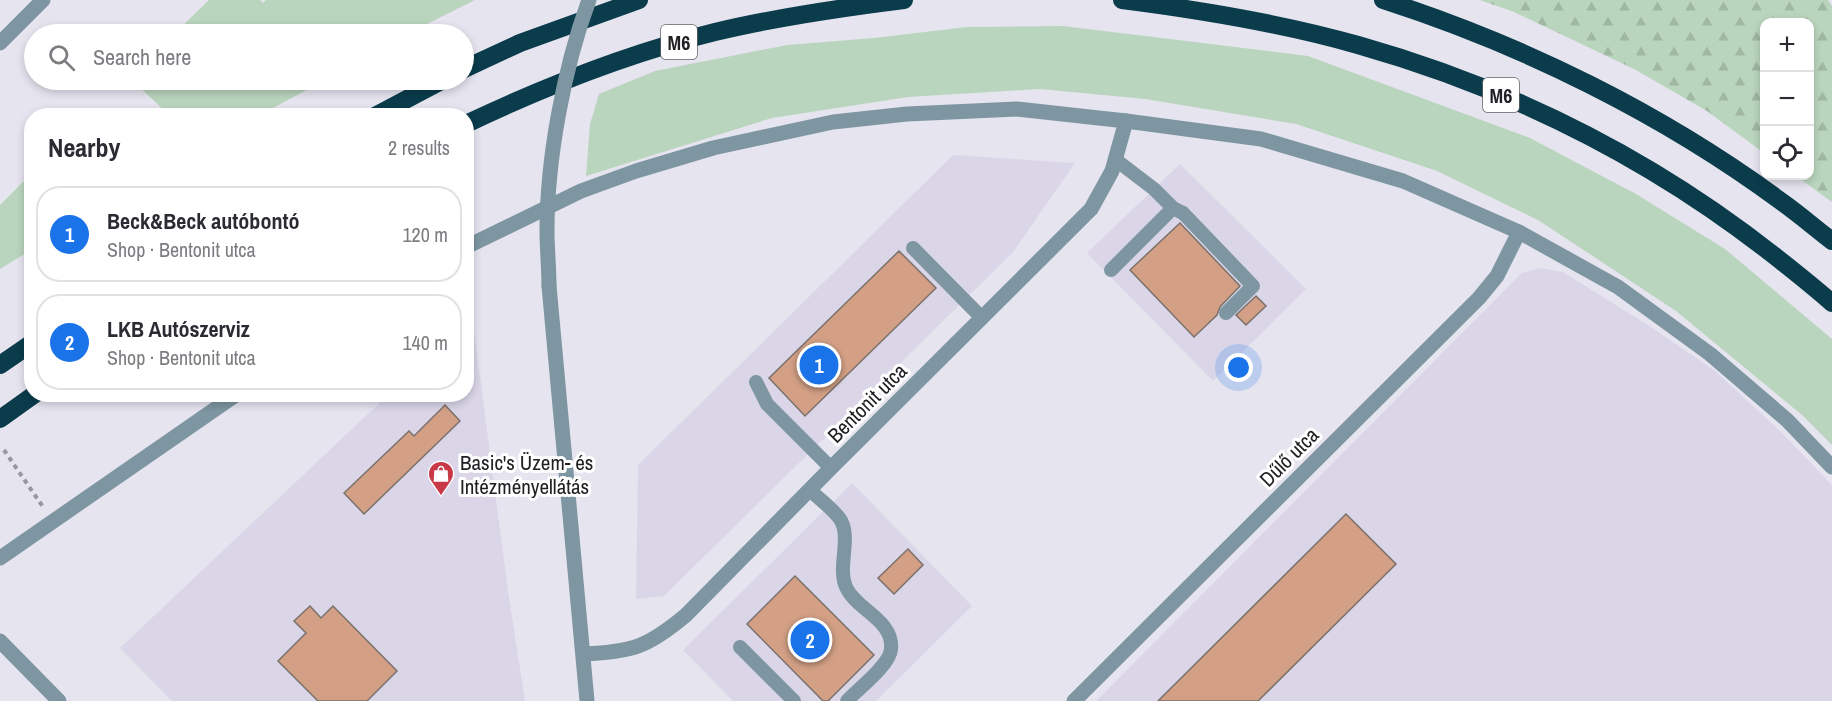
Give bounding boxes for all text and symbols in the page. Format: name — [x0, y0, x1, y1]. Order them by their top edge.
map controls — [1760, 18, 1814, 180]
button: + — [1760, 18, 1814, 72]
search box — [24, 24, 474, 90]
road number: M6 — [661, 25, 697, 59]
icon: search — [45, 41, 78, 74]
text: Search here — [93, 42, 191, 72]
button: − — [1760, 72, 1814, 126]
road number: M6 — [1483, 78, 1519, 112]
button: locate — [1760, 126, 1814, 180]
text: Nearby — [48, 130, 120, 165]
text: 2 results — [388, 134, 450, 161]
text: Beck&Beck autóbontó — [107, 206, 299, 236]
text: 1 — [65, 221, 74, 248]
text: 120 m — [402, 221, 448, 248]
text: Shop · Bentonit utca — [107, 236, 256, 263]
text: LKB Autószerviz — [107, 314, 250, 344]
text: 2 — [65, 329, 74, 356]
text: 140 m — [402, 329, 448, 356]
pin: 1 — [800, 342, 838, 388]
text: Shop · Bentonit utca — [107, 344, 256, 371]
your location — [1224, 353, 1253, 382]
street label: Bentonit utca — [821, 357, 913, 449]
street label: Dűlő utca — [1253, 421, 1325, 493]
place label: Basic's Üzem- és Intézményellátás — [460, 448, 593, 501]
shop icon: Basic's Üzem- és Intézményellátás — [426, 459, 456, 497]
pin: 2 — [790, 618, 830, 662]

